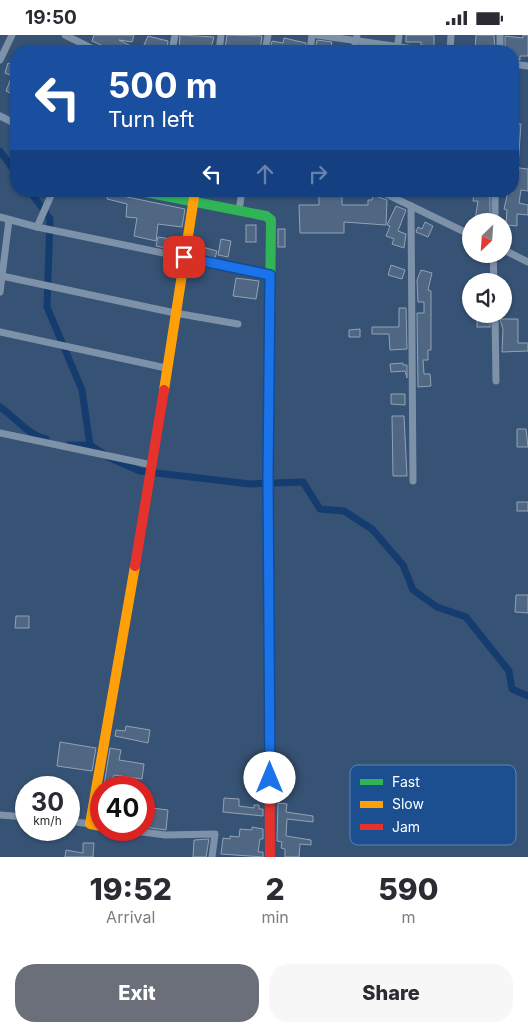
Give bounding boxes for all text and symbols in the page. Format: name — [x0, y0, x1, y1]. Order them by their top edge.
text: 19:50 — [25, 6, 77, 29]
text: 500 m — [108, 64, 218, 106]
icon: left — [25, 65, 90, 130]
text: Turn left — [108, 106, 194, 132]
icon: left — [198, 160, 226, 188]
icon: ahead — [251, 160, 279, 188]
icon: right — [304, 160, 332, 188]
north arrow — [462, 213, 512, 263]
map controls — [462, 213, 512, 323]
pin — [163, 236, 205, 278]
icon: arrive — [170, 243, 198, 271]
button: sound — [462, 273, 512, 323]
position arrow — [243, 751, 295, 803]
legend — [350, 765, 516, 845]
text: Fast — [392, 773, 420, 790]
speed limit sign: 40 — [90, 776, 155, 841]
text: 30 — [31, 787, 64, 817]
text: Slow — [392, 795, 424, 812]
text: km/h — [33, 813, 62, 828]
text: Jam — [392, 818, 420, 835]
text: 19:52 — [90, 871, 172, 907]
text: 2 — [266, 871, 285, 907]
text: 590 — [378, 871, 438, 907]
text: Arrival — [106, 907, 155, 927]
text: min — [261, 907, 289, 927]
text: m — [401, 907, 415, 927]
button: Exit — [15, 964, 259, 1022]
button: Share — [269, 964, 513, 1022]

